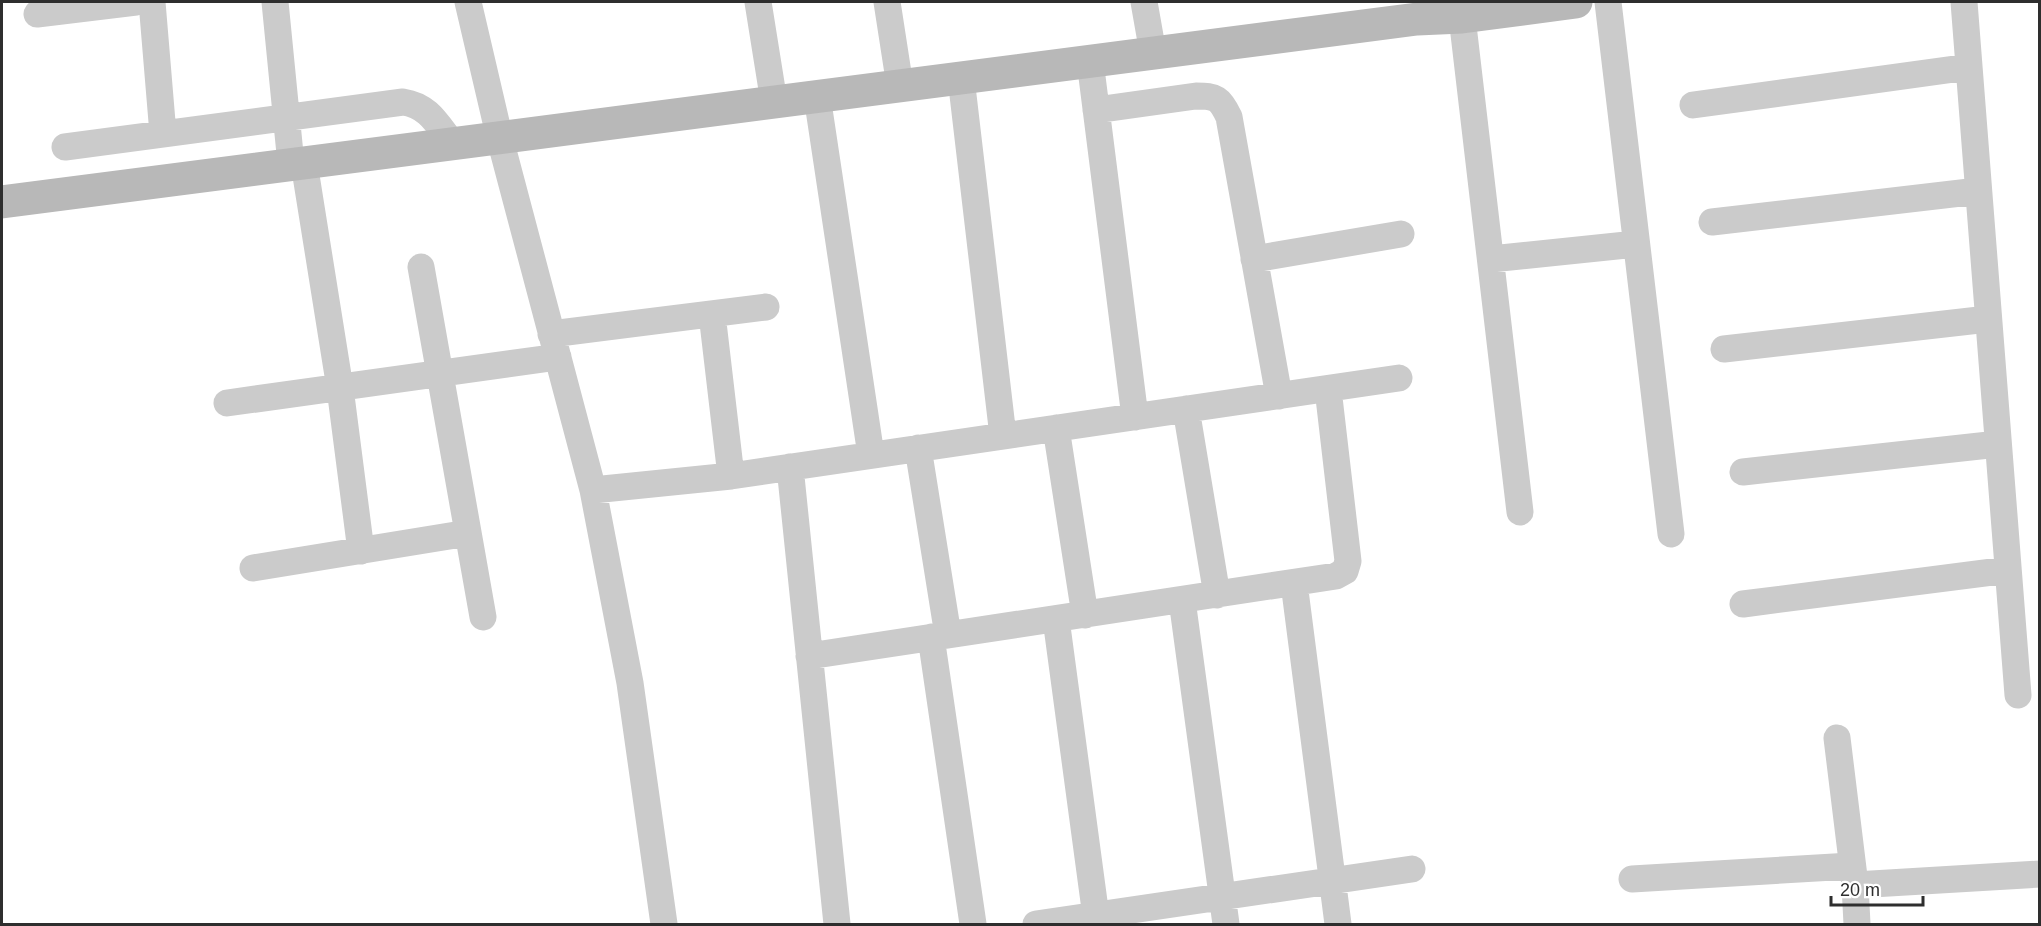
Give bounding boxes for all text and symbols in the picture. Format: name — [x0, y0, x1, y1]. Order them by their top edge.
scale bar — [1831, 869, 1922, 907]
text: 20 m — [1840, 880, 1880, 900]

